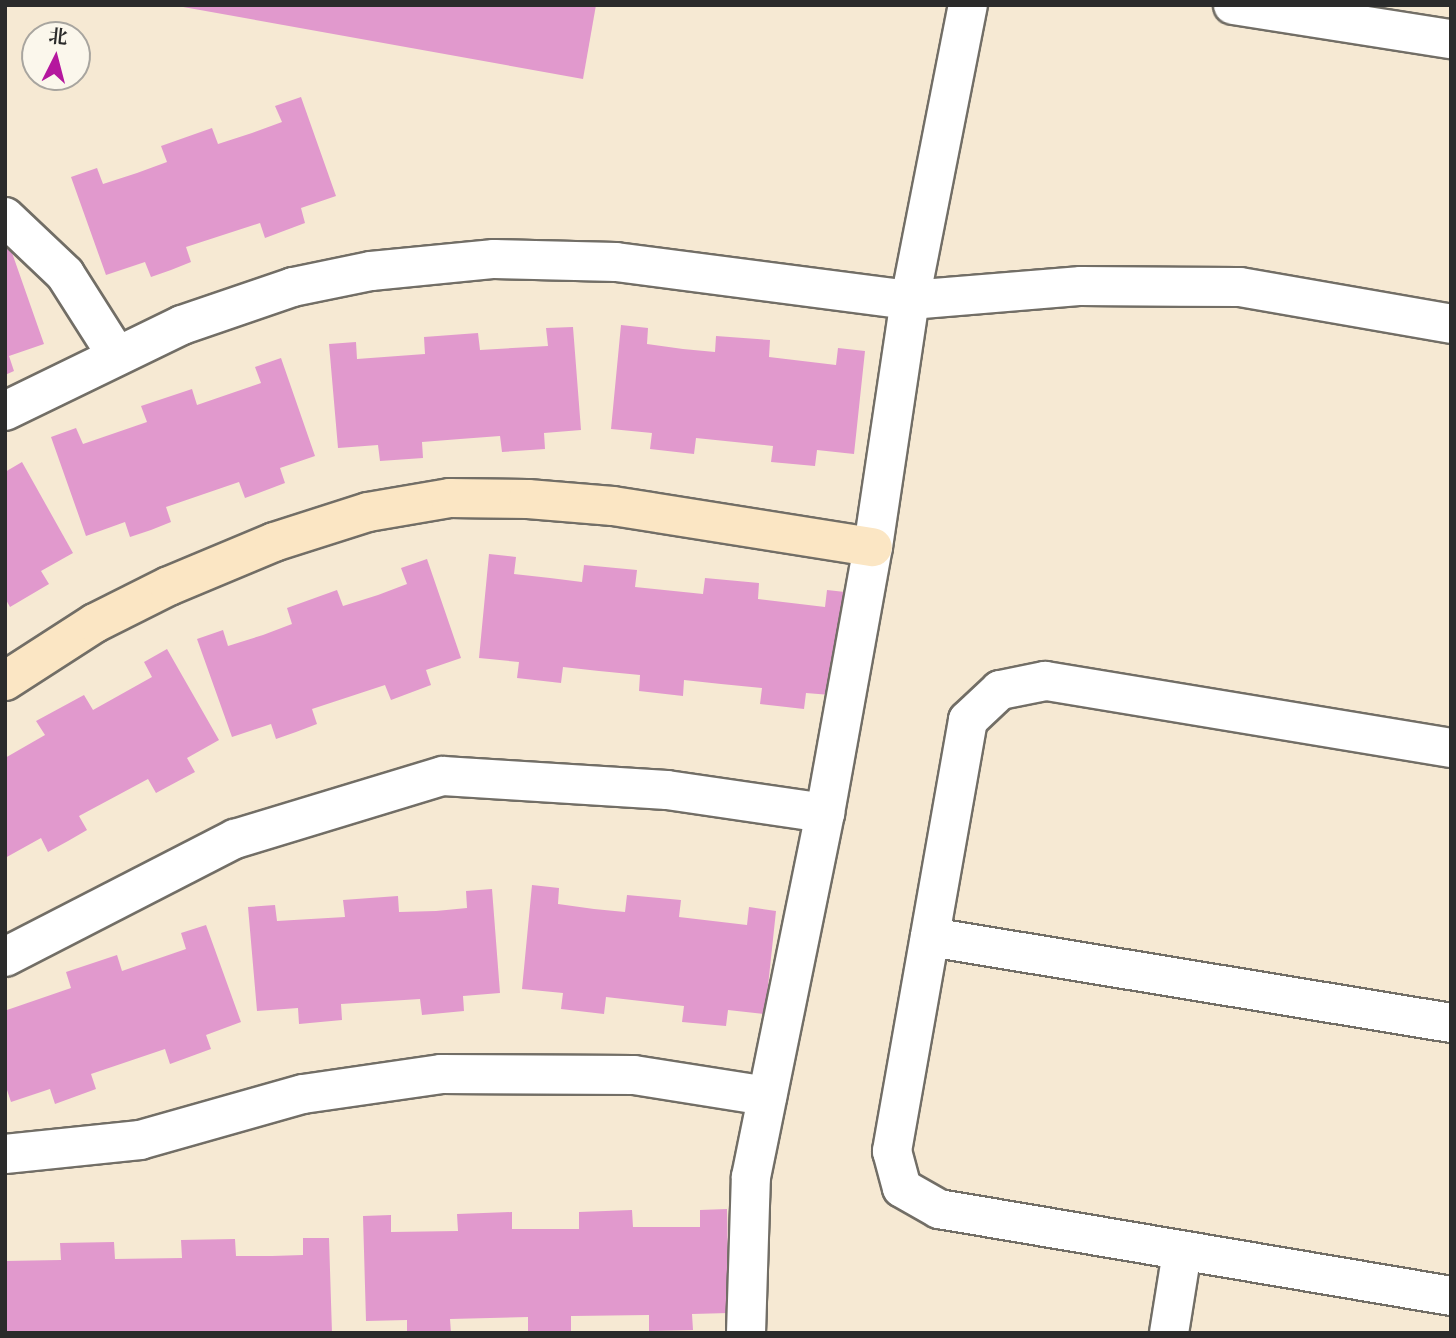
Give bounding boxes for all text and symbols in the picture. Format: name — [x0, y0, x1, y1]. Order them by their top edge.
north arrow — [21, 21, 91, 91]
text: 北 — [47, 23, 69, 50]

